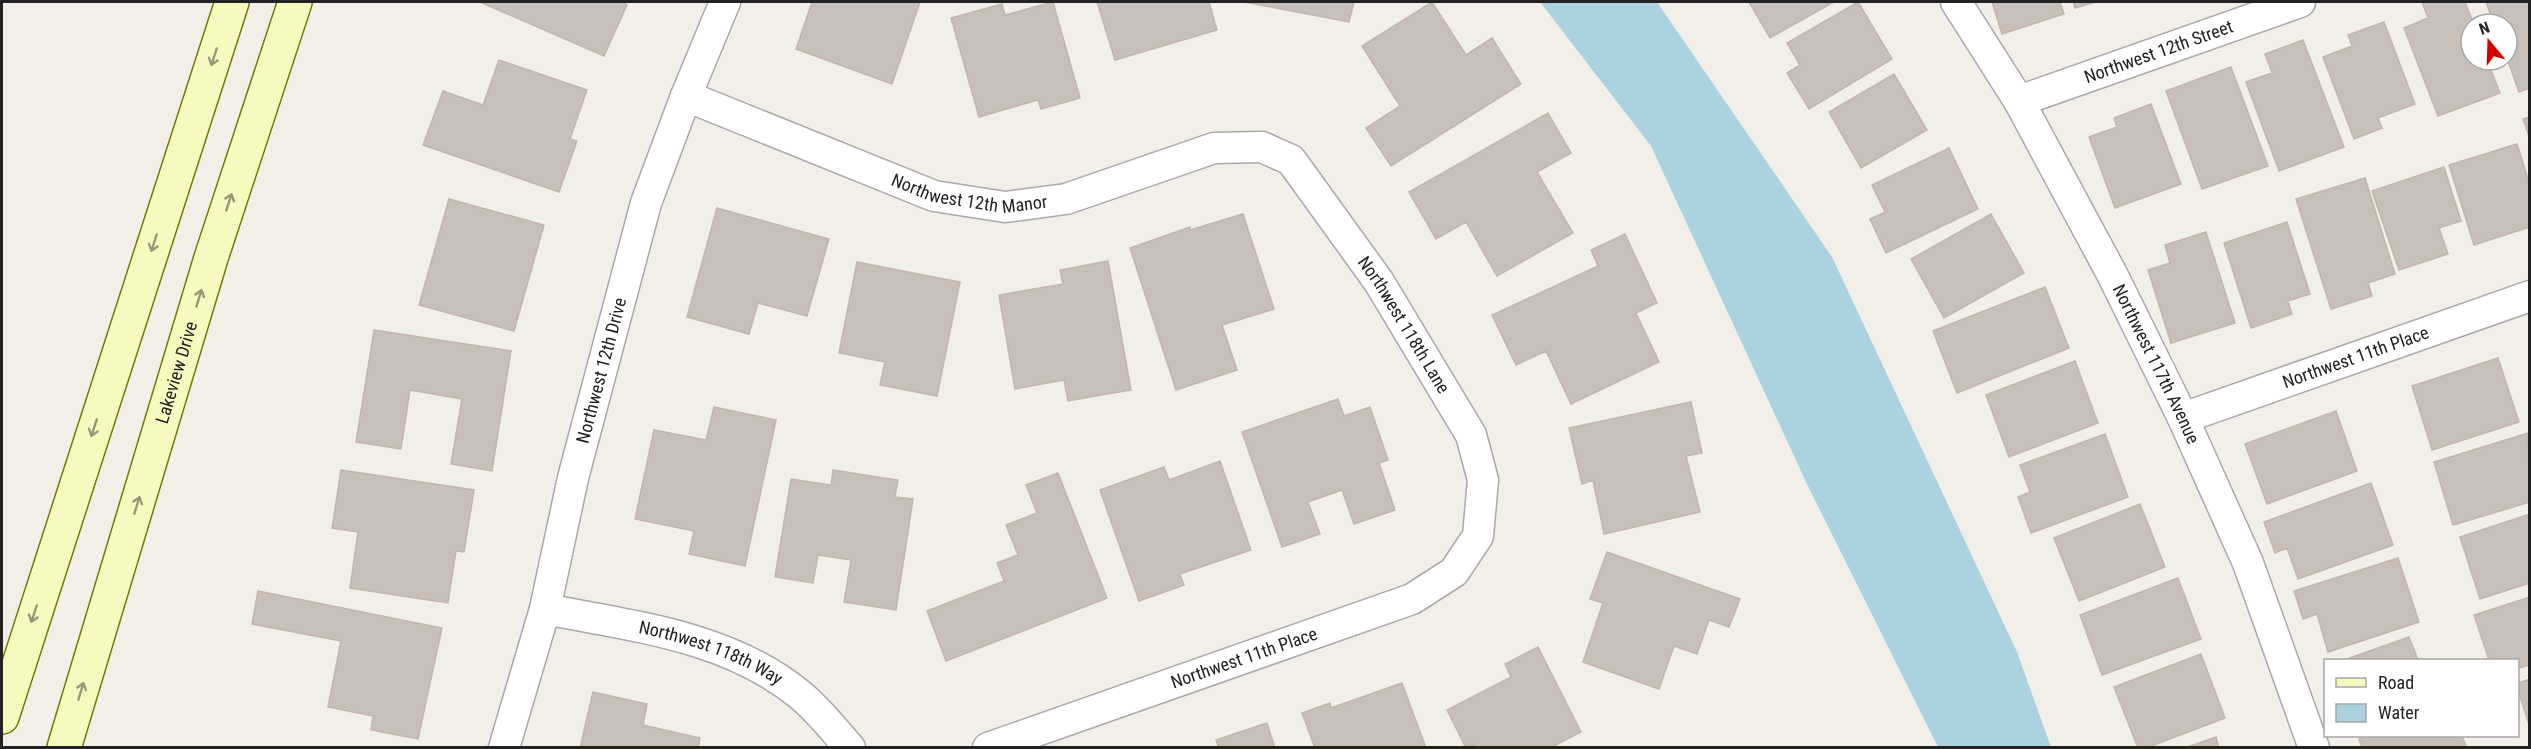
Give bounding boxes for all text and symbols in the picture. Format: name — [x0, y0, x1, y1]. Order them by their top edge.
north arrow — [2459, 12, 2519, 72]
street label: Northwest 12th Street — [2081, 16, 2236, 87]
text: N — [2477, 18, 2492, 39]
one-way arrow — [208, 47, 219, 66]
street label: Northwest 12th Manor — [888, 169, 1049, 217]
one-way arrow — [224, 193, 235, 212]
one-way arrow — [148, 233, 159, 252]
street label: Northwest 118th Lane — [1354, 252, 1454, 397]
street label: Northwest 117th Avenue — [2109, 281, 2204, 447]
one-way arrow — [194, 289, 205, 308]
street label: Northwest 12th Drive — [572, 295, 630, 446]
street label: Lakeview Drive — [151, 319, 201, 426]
street label: Northwest 11th Place — [2280, 321, 2431, 392]
one-way arrow — [88, 418, 99, 437]
one-way arrow — [132, 496, 143, 515]
one-way arrow — [28, 604, 39, 623]
street label: Northwest 118th Way — [637, 616, 787, 689]
street label: Northwest 11th Place — [1168, 623, 1320, 692]
legend — [2324, 659, 2519, 737]
text: Road — [2378, 672, 2414, 693]
one-way arrow — [76, 682, 87, 701]
text: Water — [2378, 702, 2420, 723]

